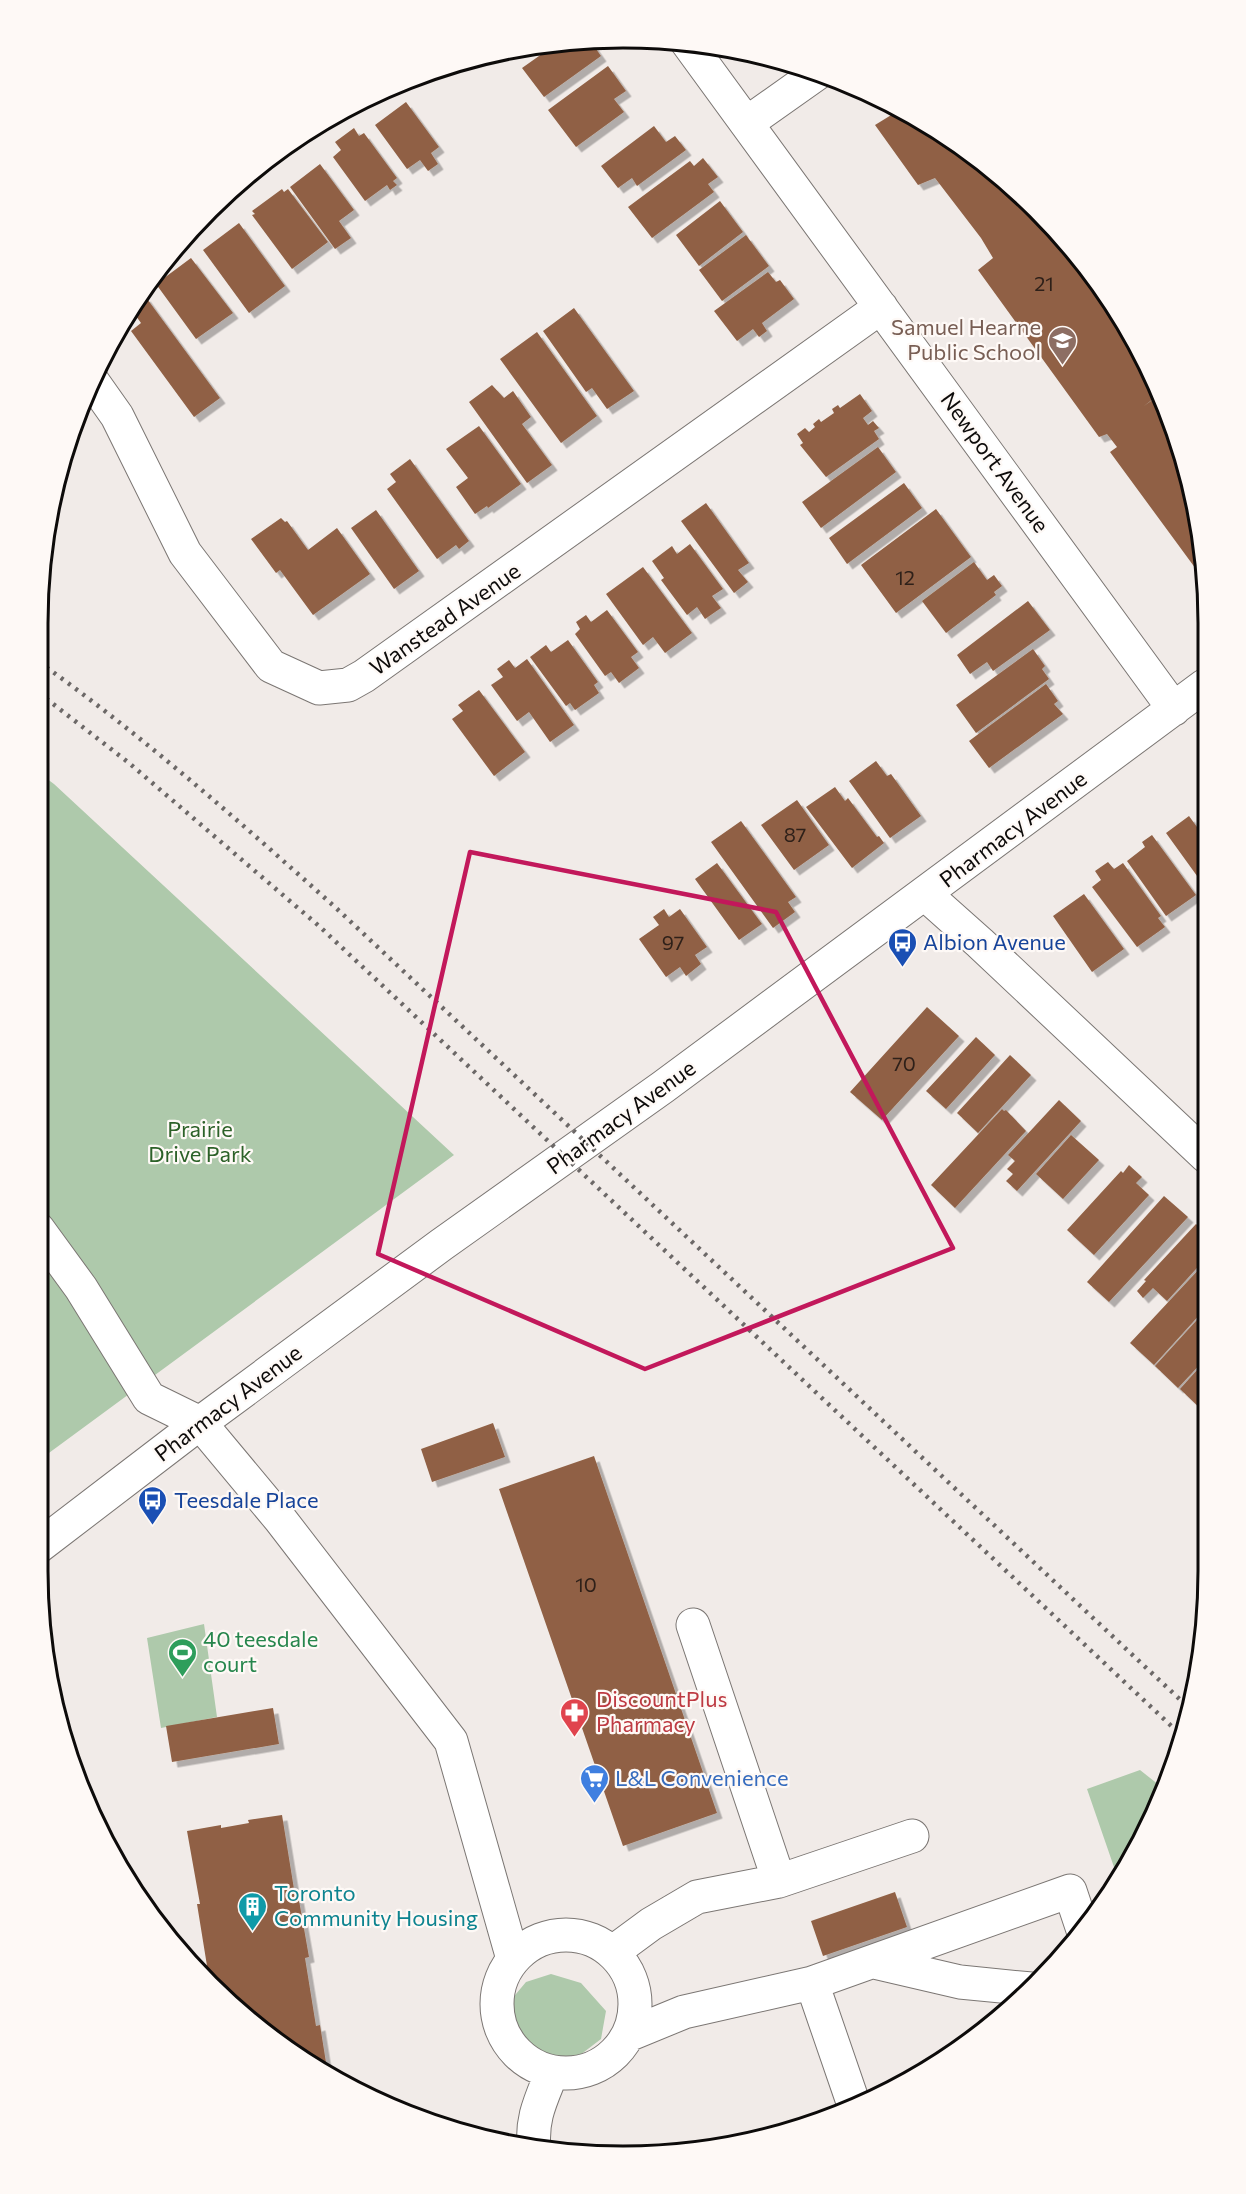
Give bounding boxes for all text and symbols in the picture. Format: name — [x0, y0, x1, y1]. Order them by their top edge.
house number: 21 — [1034, 271, 1054, 295]
place label: Samuel Hearne Public School — [891, 313, 1041, 365]
school or university icon: Samuel Hearne Public School — [1046, 324, 1078, 366]
street label: Newport Avenue — [935, 386, 1055, 537]
street label: Wanstead Avenue — [364, 557, 525, 681]
house number: 12 — [895, 565, 915, 589]
street label: Pharmacy Avenue — [934, 764, 1092, 893]
house number: 87 — [784, 822, 806, 846]
bus stop icon: Albion Avenue — [886, 926, 918, 968]
place label: Albion Avenue — [923, 928, 1066, 955]
house number: 97 — [662, 930, 684, 954]
house number: 70 — [892, 1051, 916, 1075]
street label: Pharmacy Avenue — [541, 1054, 700, 1180]
park label: Prairie Drive Park — [148, 1115, 252, 1167]
street label: Pharmacy Avenue — [149, 1338, 307, 1467]
bus stop icon: Teesdale Place — [137, 1484, 169, 1526]
place label: Teesdale Place — [174, 1486, 319, 1513]
house number: 10 — [575, 1572, 597, 1596]
place label: 40 teesdale court — [203, 1625, 318, 1677]
sports icon: 40 teesdale court — [166, 1636, 198, 1678]
place label: DiscountPlus Pharmacy — [596, 1685, 728, 1737]
pharmacy icon: DiscountPlus Pharmacy — [559, 1696, 591, 1738]
supermarket icon: L&L Convenience — [578, 1762, 610, 1804]
place label: L&L Convenience — [615, 1764, 789, 1791]
place label: Toronto Community Housing — [274, 1879, 478, 1931]
building icon: Toronto Community Housing — [237, 1890, 269, 1932]

